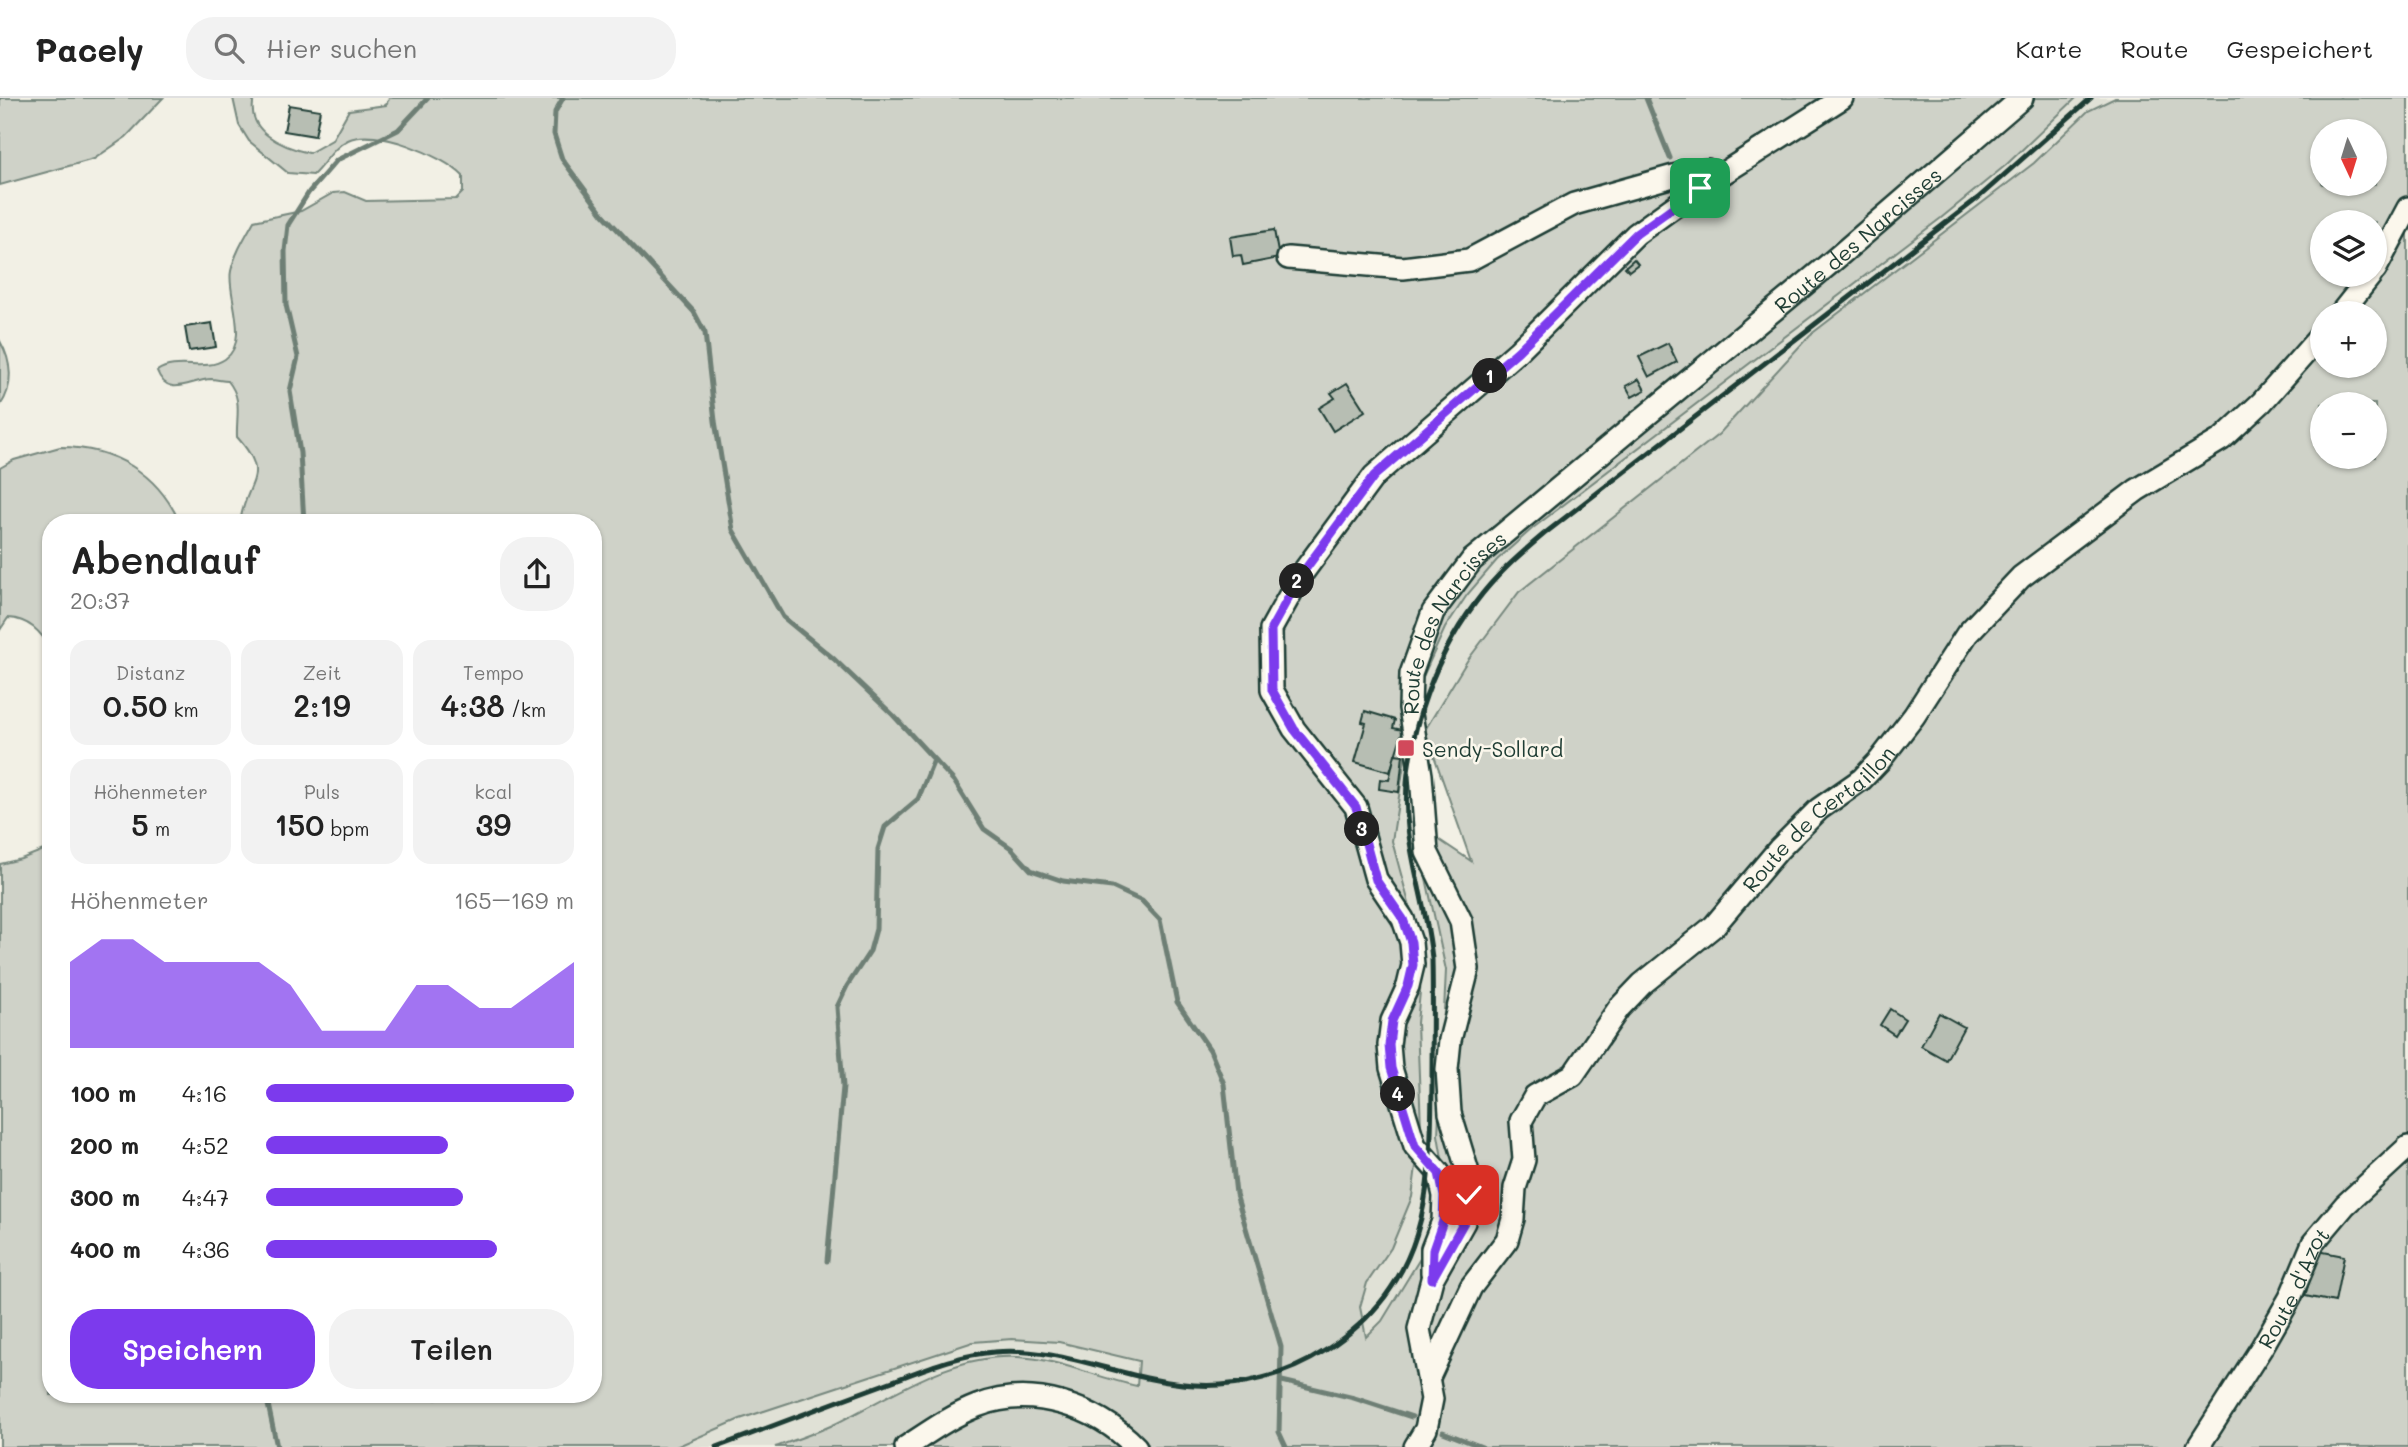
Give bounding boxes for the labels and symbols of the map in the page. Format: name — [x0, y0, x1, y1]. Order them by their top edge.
north arrow — [2310, 119, 2387, 196]
pin — [1670, 158, 1730, 218]
street label: Route des Narcisses — [1768, 161, 1946, 318]
pin: 1 — [1472, 358, 1508, 394]
street label: Route des Narcisses — [1396, 524, 1511, 715]
pin: 2 — [1280, 564, 1314, 598]
place label: Sendy-Sollard — [1422, 735, 1563, 762]
marker: Sendy-Sollard — [1396, 738, 1416, 758]
street label: Route de Certaillon — [1736, 740, 1900, 897]
pin: 3 — [1344, 812, 1380, 846]
pin: 4 — [1380, 1076, 1416, 1112]
pin — [1439, 1165, 1499, 1225]
street label: Route d'Azot — [2251, 1221, 2335, 1353]

